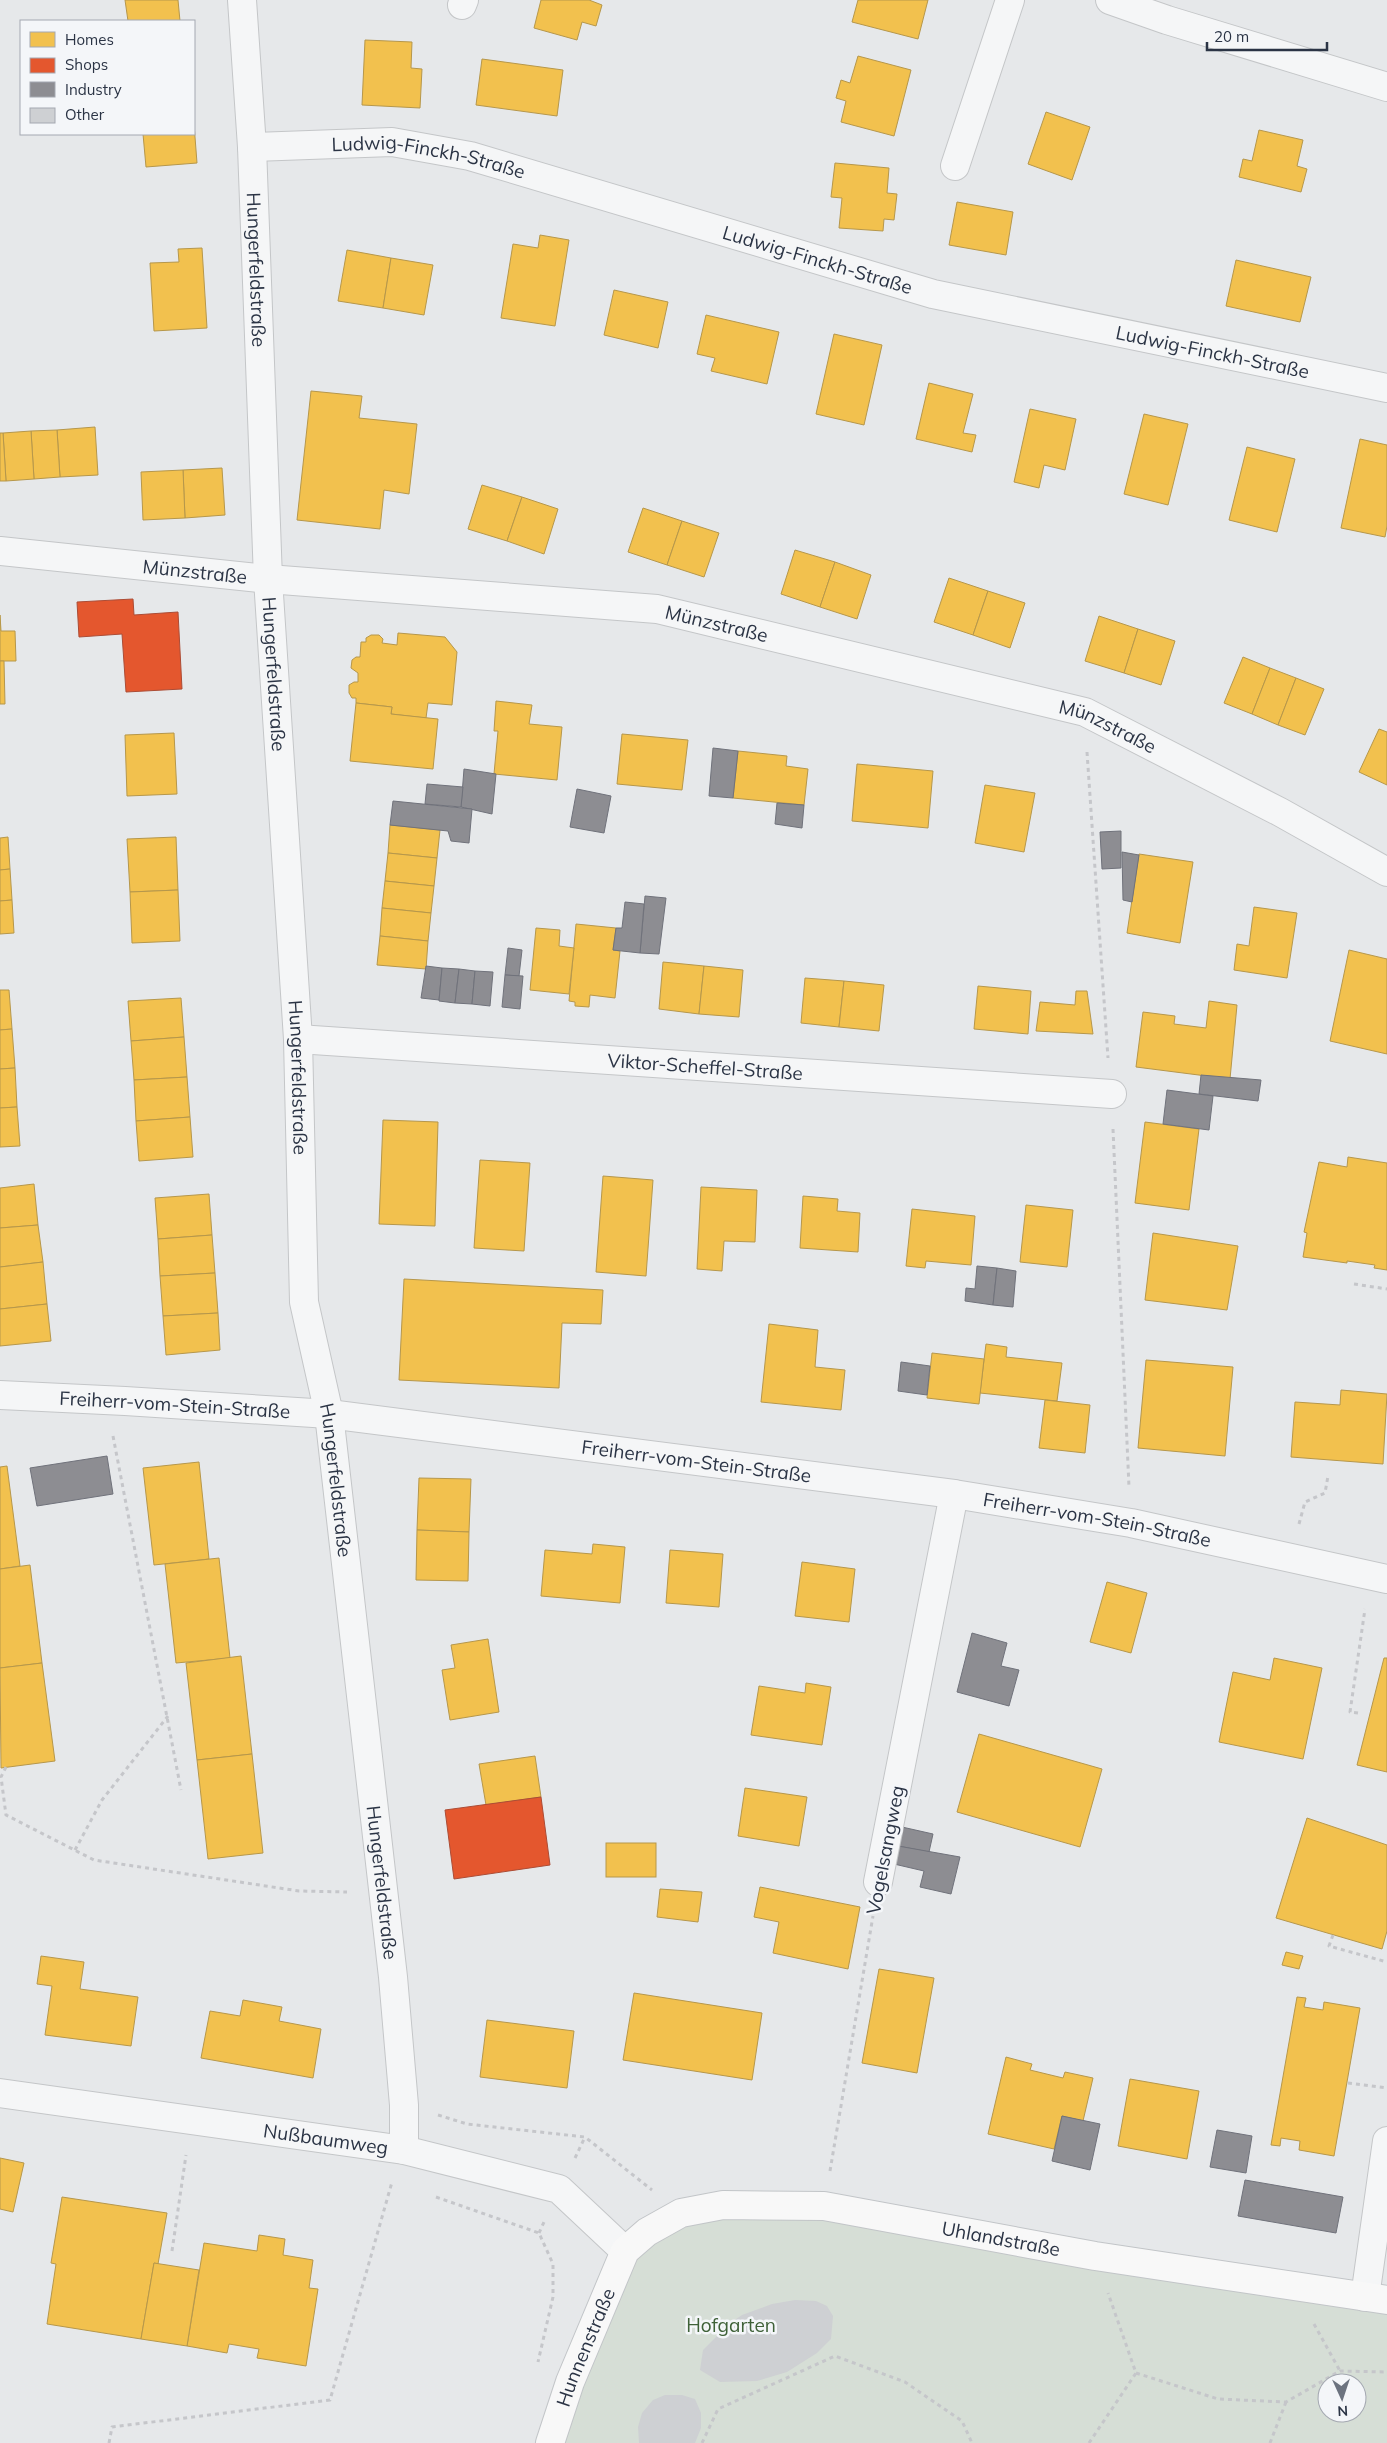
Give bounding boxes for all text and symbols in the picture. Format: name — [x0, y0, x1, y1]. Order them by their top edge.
legend — [20, 20, 195, 135]
scale bar — [1207, 20, 1327, 52]
text: 20 m — [1214, 27, 1249, 46]
text: Homes — [65, 30, 114, 49]
text: Shops — [65, 55, 108, 74]
text: Industry — [65, 80, 122, 99]
text: Other — [65, 105, 105, 124]
street label: Ludwig-Finckh-Straße — [331, 130, 528, 184]
street label: Hungerfeldstraße — [242, 192, 271, 347]
street label: Ludwig-Finckh-Straße — [720, 220, 915, 299]
street label: Ludwig-Finckh-Straße — [1114, 320, 1311, 384]
street label: Münzstraße — [142, 554, 248, 589]
street label: Hungerfeldstraße — [257, 596, 291, 752]
street label: Münzstraße — [663, 599, 770, 647]
street label: Münzstraße — [1057, 694, 1160, 759]
street label: Hungerfeldstraße — [283, 999, 313, 1155]
street label: Viktor-Scheffel-Straße — [607, 1048, 804, 1085]
street label: Freiherr-vom-Stein-Straße — [59, 1386, 291, 1424]
street label: Hungerfeldstraße — [315, 1401, 357, 1558]
street label: Freiherr-vom-Stein-Straße — [580, 1434, 813, 1488]
street label: Freiherr-vom-Stein-Straße — [981, 1487, 1213, 1552]
street label: Vogelsangweg — [861, 1783, 909, 1917]
street label: Hungerfeldstraße — [362, 1804, 403, 1961]
street label: Nußbaumweg — [262, 2118, 390, 2160]
street label: Uhlandstraße — [940, 2216, 1062, 2261]
street label: Hunnenstraße — [551, 2284, 620, 2410]
park label: Hofgarten — [686, 2313, 776, 2337]
north arrow — [1317, 2373, 1367, 2423]
text: N — [1337, 2402, 1348, 2420]

